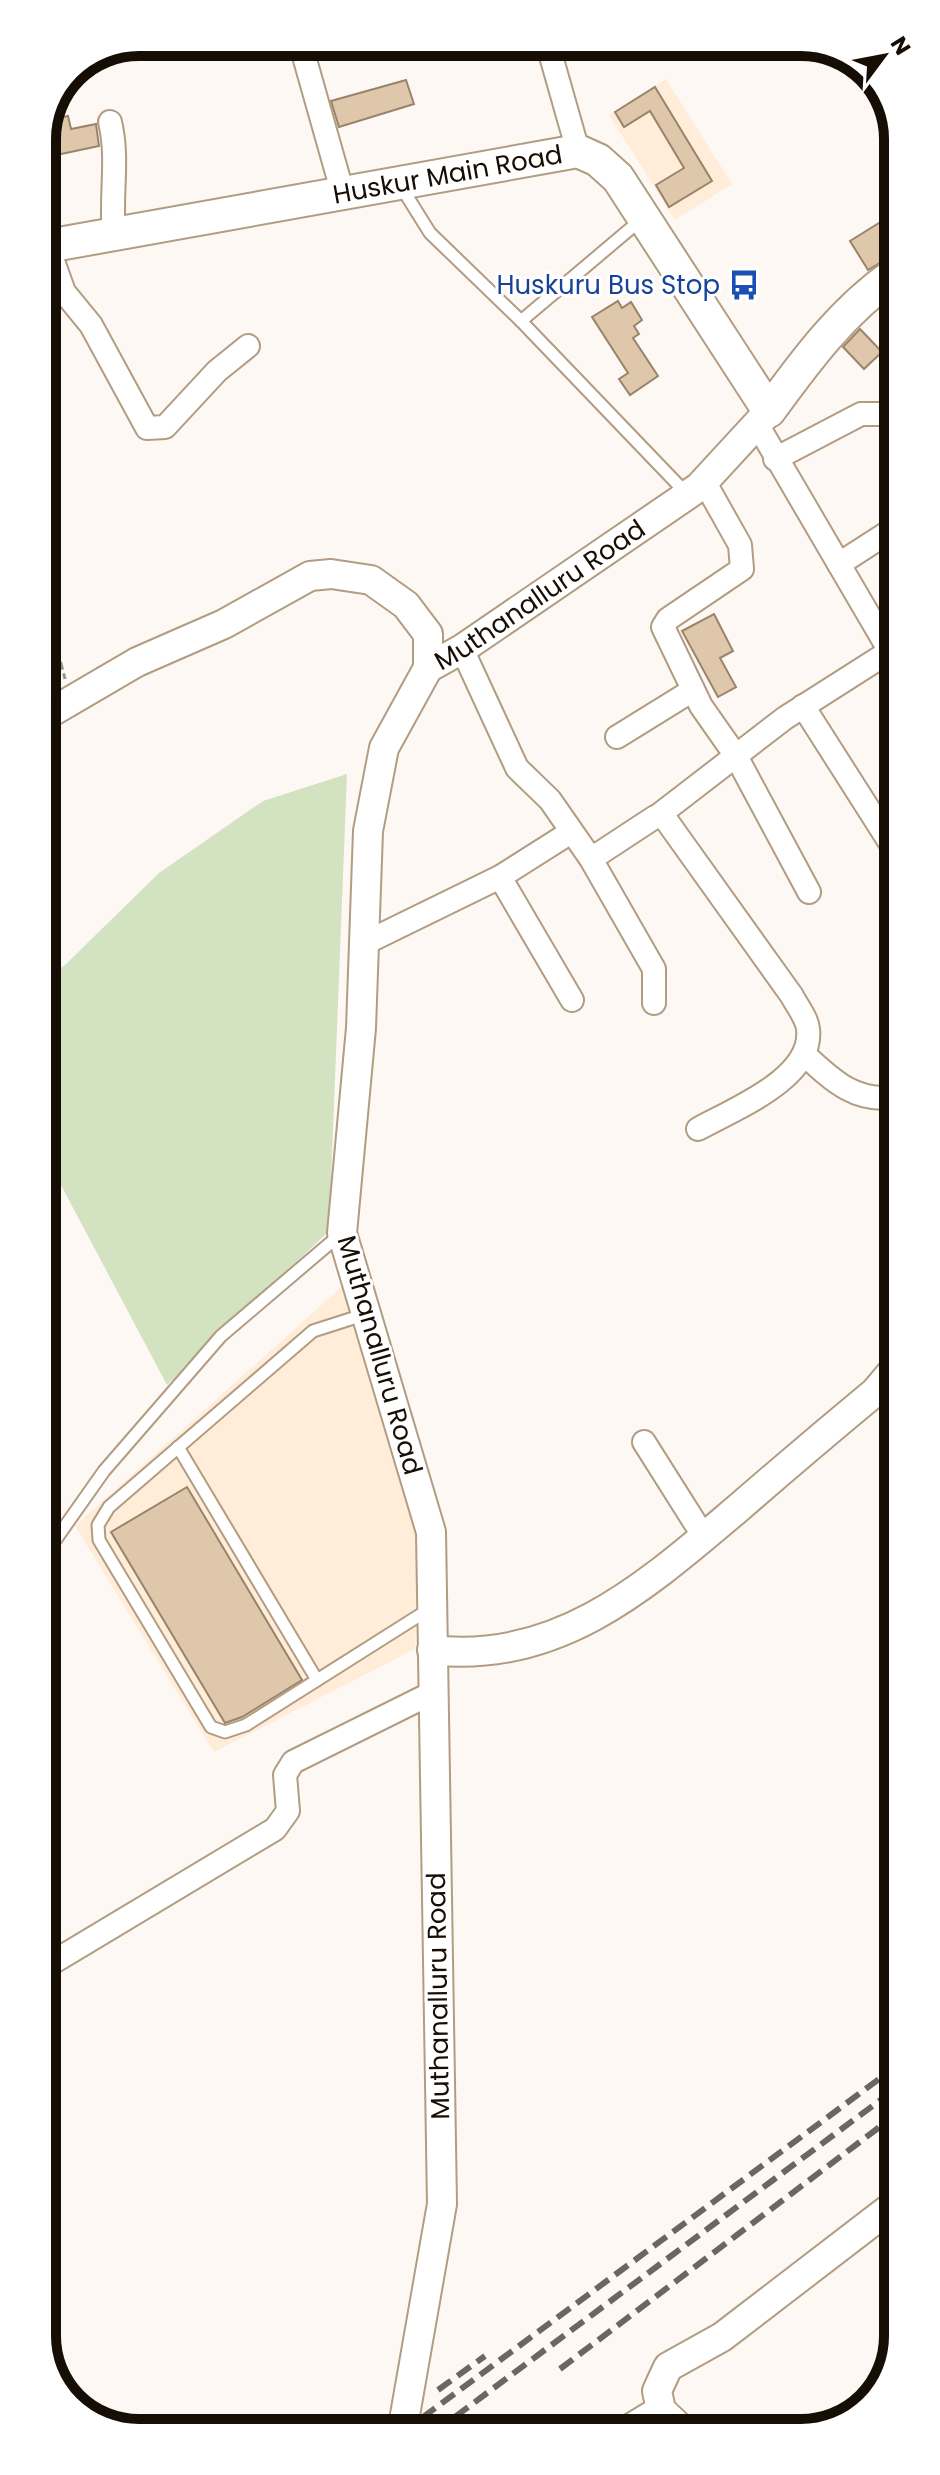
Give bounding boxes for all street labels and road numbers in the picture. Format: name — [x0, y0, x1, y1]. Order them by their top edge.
street label: Huskur Main Road — [330, 136, 565, 213]
street label: Muthanalluru Road — [428, 511, 652, 679]
street label: Muthanalluru Road — [329, 1231, 431, 1479]
street label: Muthanalluru Road — [418, 1872, 458, 2120]

